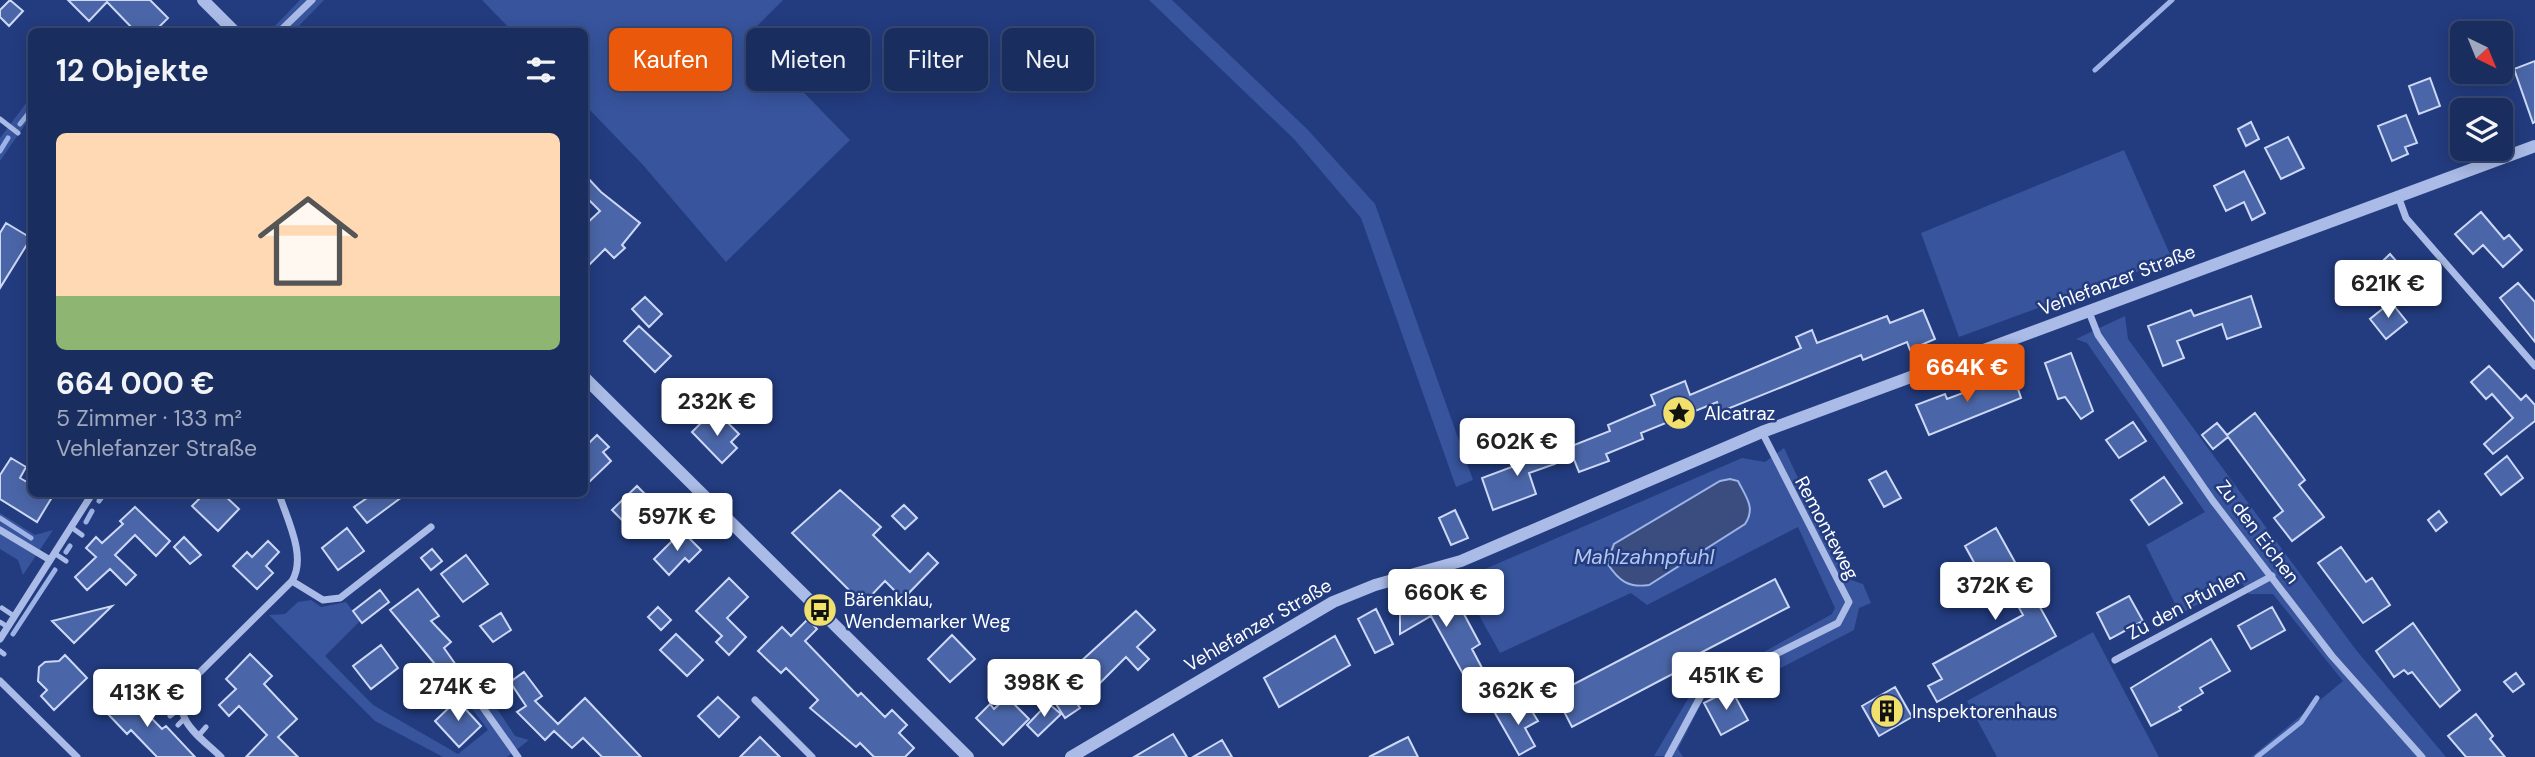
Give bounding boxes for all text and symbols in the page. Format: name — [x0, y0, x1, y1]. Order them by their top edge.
north arrow — [2450, 21, 2513, 84]
map controls — [2450, 21, 2513, 161]
chip: Kaufen — [609, 28, 732, 91]
chip: Mieten — [746, 28, 870, 91]
chip: Filter — [884, 28, 988, 91]
chip: Neu — [1002, 28, 1094, 91]
text: 12 Objekte — [56, 51, 209, 90]
icon: filters — [522, 51, 560, 89]
button: layers — [2450, 98, 2513, 161]
icon: home — [245, 178, 371, 304]
street label: Vehlefanzer Straße — [2035, 239, 2199, 321]
pin: 621K € — [2331, 260, 2445, 320]
text: 621K € — [2351, 268, 2425, 298]
pin: 664K € — [1910, 344, 2024, 404]
text: 664K € — [1926, 352, 2008, 382]
text: 664 000 € — [56, 364, 215, 403]
pin: 232K € — [660, 378, 774, 438]
text: 232K € — [677, 386, 757, 416]
place icon: Alcatraz — [1660, 394, 1698, 432]
place label: Alcatraz — [1704, 401, 1775, 426]
text: 5 Zimmer · 133 m² — [56, 403, 242, 433]
pin: 602K € — [1460, 419, 1574, 478]
text: 602K € — [1476, 426, 1558, 456]
text: Vehlefanzer Straße — [56, 433, 257, 463]
street label: Remonteweg — [1789, 472, 1865, 584]
street label: Zu den Eichen — [2211, 475, 2305, 589]
pin: 597K € — [620, 494, 734, 553]
text: 597K € — [637, 501, 717, 531]
water label: Mahlzahnpfuhl — [1574, 543, 1715, 571]
pin: 372K € — [1938, 562, 2052, 622]
street label: Zu den Pfuhlen — [2123, 562, 2249, 646]
pin: 660K € — [1389, 570, 1503, 629]
text: 372K € — [1956, 570, 2034, 600]
street label: Vehlefanzer Straße — [1180, 573, 1336, 677]
text: 660K € — [1404, 577, 1488, 607]
place label: Bärenklau, Wendemarker Weg — [844, 587, 1011, 634]
bus stop icon: Bärenklau, Wendemarker Weg — [801, 591, 839, 629]
pin: 451K € — [1669, 652, 1783, 712]
pin: 398K € — [987, 660, 1101, 719]
text: 451K € — [1688, 660, 1764, 690]
pin: 274K € — [401, 664, 515, 723]
text: 398K € — [1004, 667, 1084, 697]
pin: 362K € — [1461, 668, 1575, 727]
pin: 413K € — [90, 670, 204, 729]
text: 274K € — [419, 671, 497, 701]
text: 362K € — [1478, 675, 1558, 705]
text: 413K € — [109, 677, 185, 707]
building icon: Inspektorenhaus — [1868, 692, 1906, 730]
place label: Inspektorenhaus — [1912, 699, 2058, 724]

